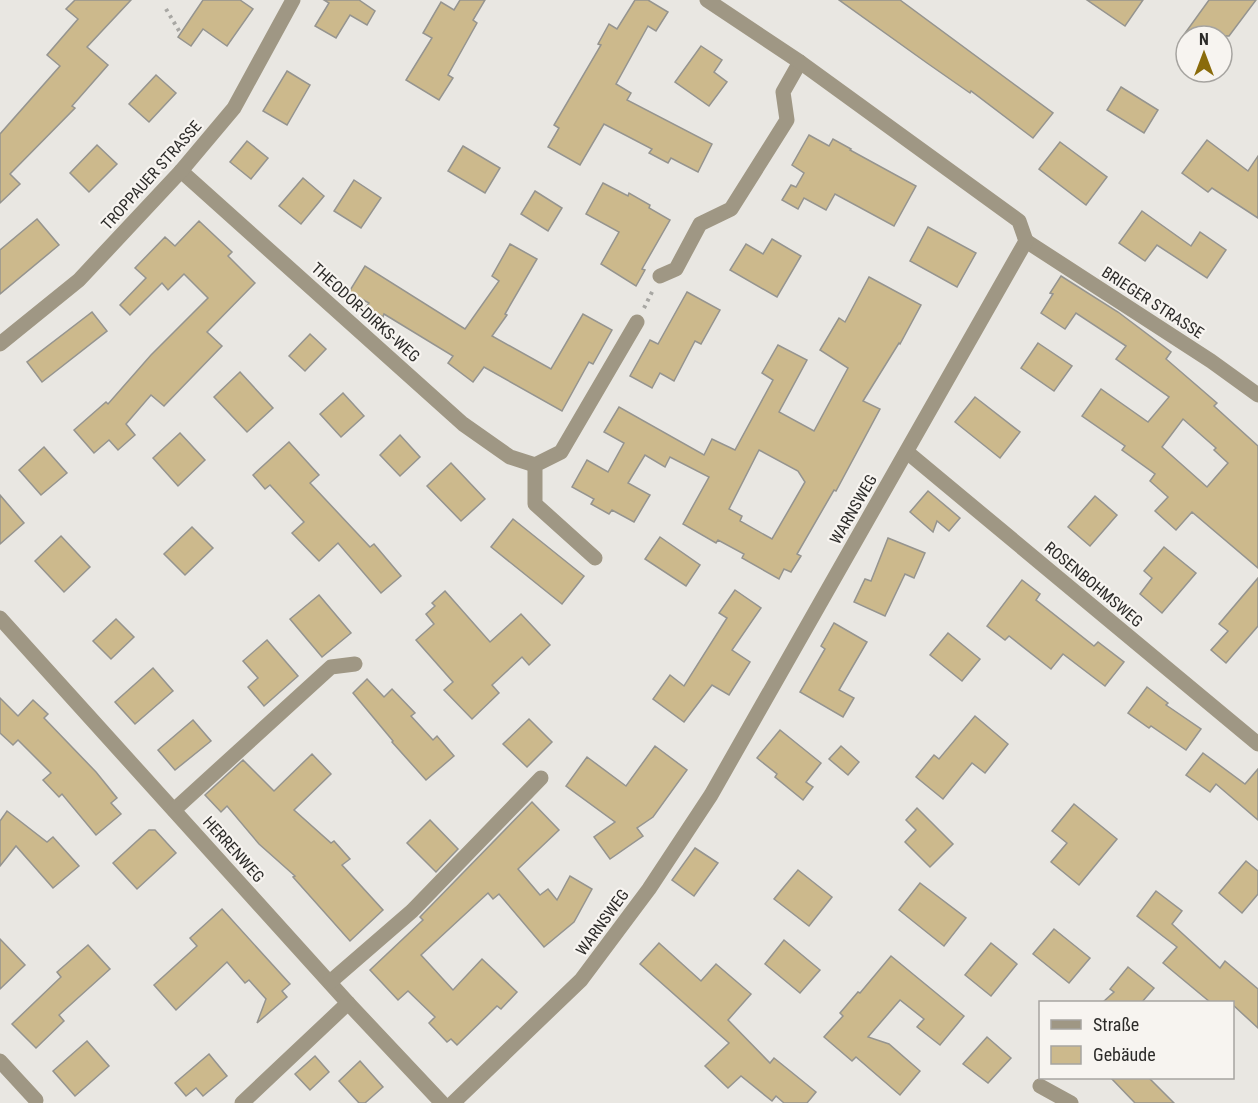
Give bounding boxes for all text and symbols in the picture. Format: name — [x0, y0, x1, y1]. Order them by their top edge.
north arrow — [1174, 24, 1234, 84]
text: N — [1199, 30, 1209, 49]
street label: TROPPAUER STRASSE — [97, 117, 205, 234]
street label: THEODOR-DIRKS-WEG — [308, 259, 424, 366]
street label: BRIEGER STRASSE — [1098, 262, 1207, 342]
street label: WARNSWEG — [826, 471, 881, 548]
street label: ROSENBOHMSWEG — [1041, 538, 1147, 631]
street label: HERRENWEG — [199, 812, 268, 886]
street label: WARNSWEG — [572, 885, 633, 959]
legend — [1039, 1001, 1234, 1079]
text: Straße — [1093, 1014, 1139, 1035]
text: Gebäude — [1093, 1044, 1156, 1065]

